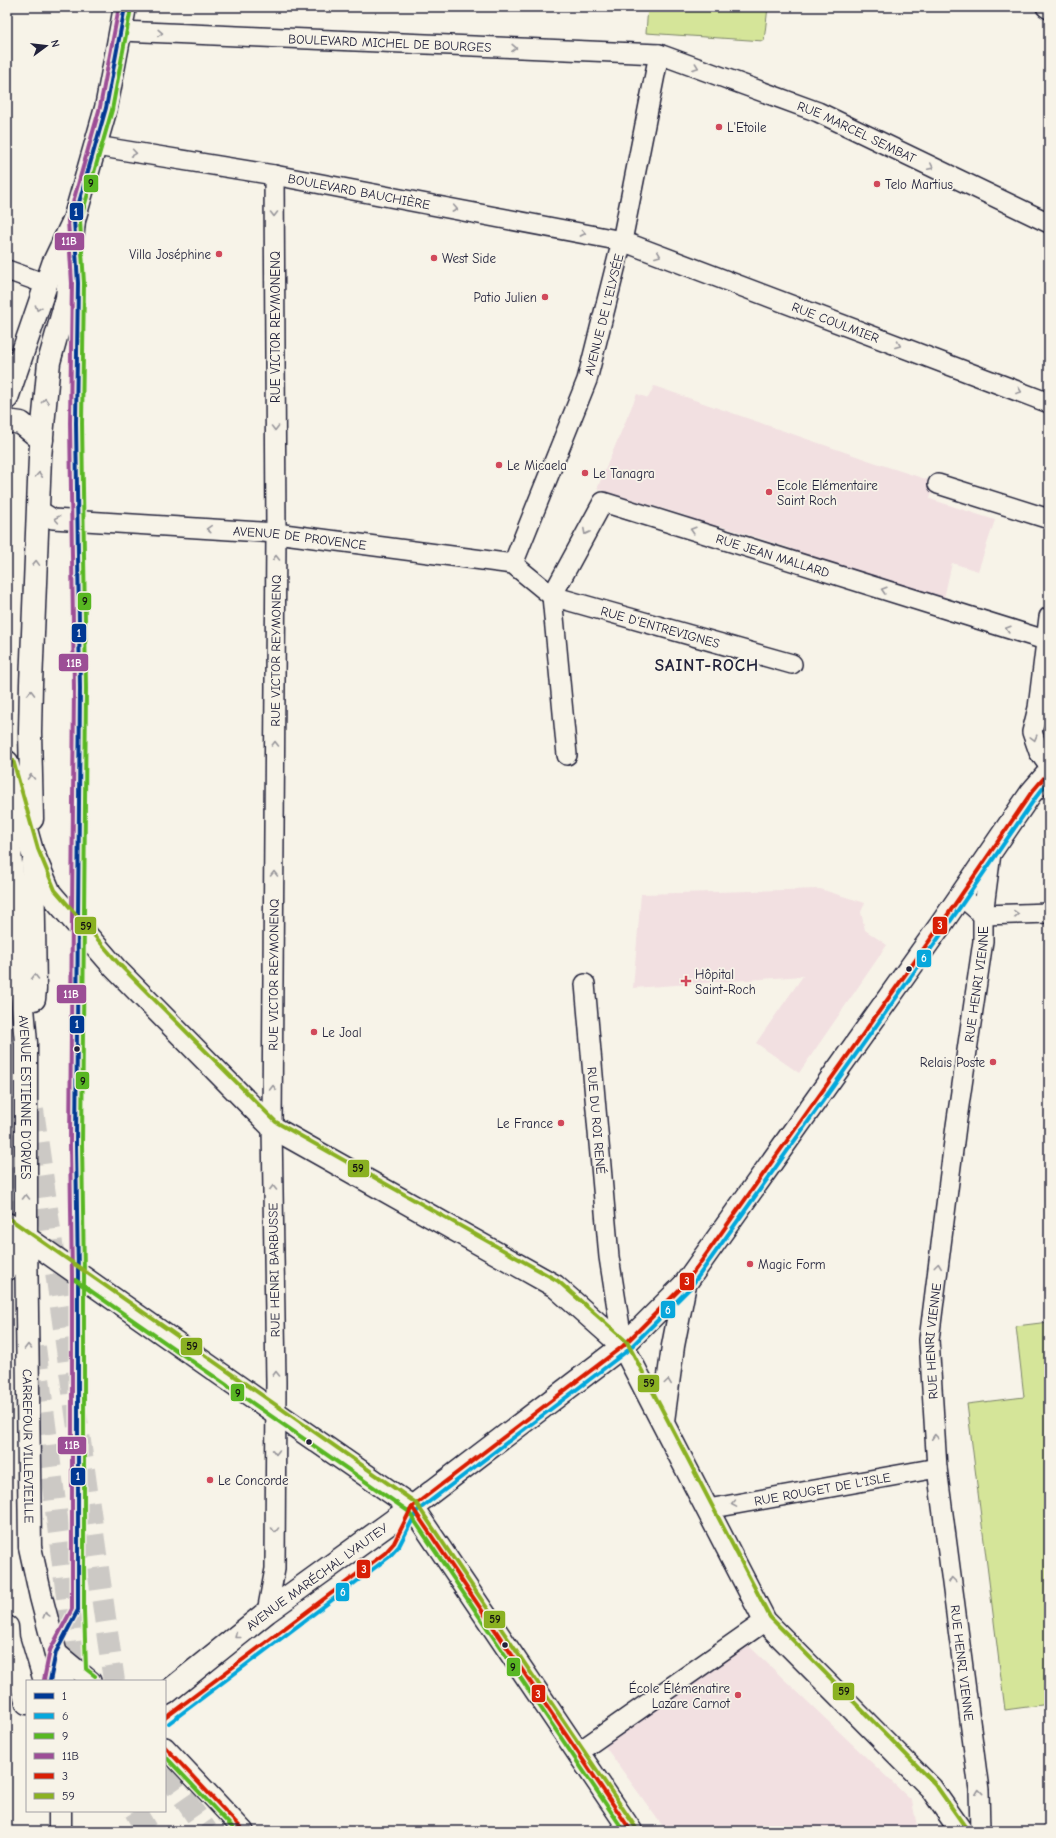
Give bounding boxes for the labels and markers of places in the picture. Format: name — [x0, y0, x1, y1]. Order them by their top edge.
place label: L'Etoile — [727, 120, 767, 135]
marker: L'Etoile — [714, 122, 724, 132]
place label: Telo Martius — [885, 177, 953, 192]
marker: Telo Martius — [872, 179, 882, 189]
place label: Villa Joséphine — [129, 247, 211, 262]
marker: Villa Joséphine — [214, 249, 224, 259]
place label: West Side — [442, 251, 496, 266]
marker: West Side — [429, 253, 439, 263]
place label: Patio Julien — [474, 290, 537, 305]
marker: Patio Julien — [540, 292, 550, 302]
place label: Le Micaela — [507, 458, 567, 473]
marker: Le Micaela — [494, 460, 504, 470]
place label: Le Tanagra — [593, 466, 655, 481]
marker: Le Tanagra — [580, 468, 590, 478]
place label: Ecole Elémentaire Saint Roch — [777, 478, 878, 508]
marker: Ecole Elémentaire Saint Roch — [764, 487, 774, 497]
unlabelled marker — [904, 964, 914, 974]
place label: Hôpital Saint-Roch — [695, 967, 756, 997]
marker: Hôpital Saint-Roch — [680, 975, 692, 987]
place label: Le Joal — [322, 1025, 362, 1040]
marker: Le Joal — [309, 1027, 319, 1037]
unlabelled marker — [72, 1044, 82, 1054]
place label: Relais Poste — [920, 1055, 985, 1070]
marker: Relais Poste — [988, 1057, 998, 1067]
place label: Le France — [497, 1116, 553, 1131]
marker: Le France — [556, 1118, 566, 1128]
place label: Magic Form — [758, 1257, 826, 1272]
marker: Magic Form — [745, 1259, 755, 1269]
unlabelled marker — [304, 1437, 314, 1447]
place label: Le Concorde — [218, 1473, 289, 1488]
marker: Le Concorde — [205, 1475, 215, 1485]
unlabelled marker — [500, 1640, 510, 1650]
place label: École Élémenatire Lazare Carnot — [629, 1680, 731, 1711]
marker: École Élémenatire Lazare Carnot — [733, 1690, 743, 1700]

